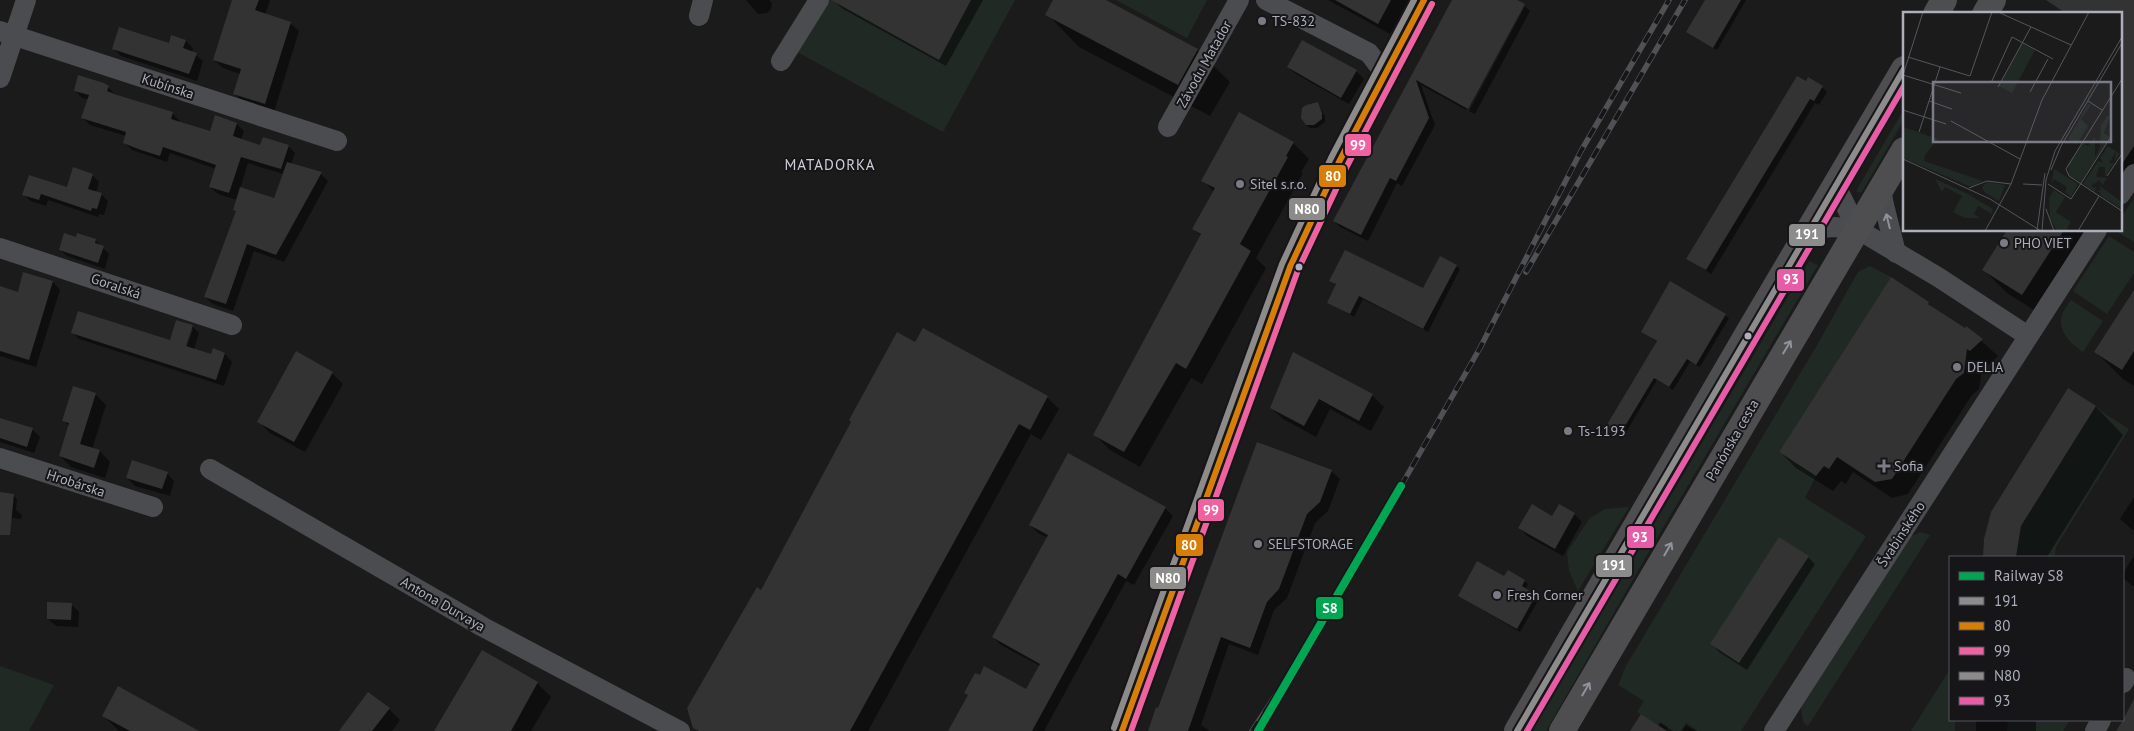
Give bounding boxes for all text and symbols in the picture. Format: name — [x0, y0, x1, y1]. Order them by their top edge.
place label: TS-832 — [1272, 12, 1315, 30]
inset map — [1903, 12, 2122, 231]
marker: TS-832 — [1256, 15, 1268, 27]
street label: Závodu Matador — [1173, 17, 1235, 111]
street label: Kubínska — [139, 69, 197, 103]
line badge: 99 — [1344, 133, 1372, 157]
text: 99 — [1350, 136, 1366, 154]
district label: MATADORKA — [784, 155, 876, 174]
line badge: 80 — [1318, 164, 1347, 188]
text: 80 — [1325, 167, 1341, 185]
place label: Sitel s.r.o. — [1250, 175, 1307, 193]
marker: Sitel s.r.o. — [1234, 178, 1246, 190]
line badge: N80 — [1288, 197, 1326, 221]
text: N80 — [1294, 200, 1320, 218]
one-way arrow — [1882, 213, 1892, 229]
line badge: 191 — [1788, 223, 1826, 247]
text: 191 — [1795, 225, 1819, 243]
place label: PHO VIET — [2014, 234, 2072, 252]
marker: PHO VIET — [1998, 237, 2010, 249]
unlabelled marker — [1294, 262, 1304, 272]
line badge: 93 — [1776, 268, 1805, 292]
street label: Goralská — [89, 269, 143, 303]
text: 93 — [1783, 270, 1799, 288]
unlabelled marker — [1743, 331, 1753, 341]
one-way arrow — [1783, 340, 1793, 354]
place label: DELIA — [1967, 358, 2004, 376]
marker: DELIA — [1951, 361, 1963, 373]
street label: Panónska cesta — [1701, 396, 1763, 484]
place label: Ts-1193 — [1578, 422, 1626, 440]
marker: Ts-1193 — [1562, 425, 1574, 437]
place label: Sofia — [1894, 457, 1923, 475]
marker: Sofia — [1878, 460, 1890, 472]
street label: Hrobárska — [44, 465, 108, 501]
line badge: 99 — [1197, 498, 1225, 522]
street label: Švabinského — [1873, 498, 1929, 570]
text: 99 — [1203, 501, 1219, 519]
line badge: 93 — [1626, 525, 1655, 549]
text: 93 — [1632, 528, 1648, 546]
line badge: 80 — [1175, 533, 1204, 557]
place label: SELFSTORAGE — [1268, 535, 1353, 553]
text: 80 — [1181, 536, 1197, 554]
marker: SELFSTORAGE — [1252, 538, 1264, 550]
one-way arrow — [1664, 542, 1674, 556]
line badge: 191 — [1595, 554, 1633, 578]
text: 191 — [1602, 556, 1626, 574]
legend — [1949, 556, 2124, 721]
line badge: N80 — [1149, 566, 1187, 590]
text: Railway S8 — [1994, 566, 2064, 585]
text: N80 — [1155, 569, 1181, 587]
street label: Antona Durvaya — [397, 572, 489, 636]
place label: Fresh Corner — [1507, 586, 1583, 604]
marker: Fresh Corner — [1491, 589, 1503, 601]
text: 191 — [1994, 591, 2019, 610]
line badge: S8 — [1315, 596, 1344, 620]
text: S8 — [1322, 599, 1338, 617]
text: 80 — [1994, 616, 2010, 635]
text: 99 — [1994, 641, 2010, 660]
text: N80 — [1994, 666, 2020, 685]
one-way arrow — [1582, 682, 1592, 696]
text: 93 — [1994, 691, 2010, 710]

